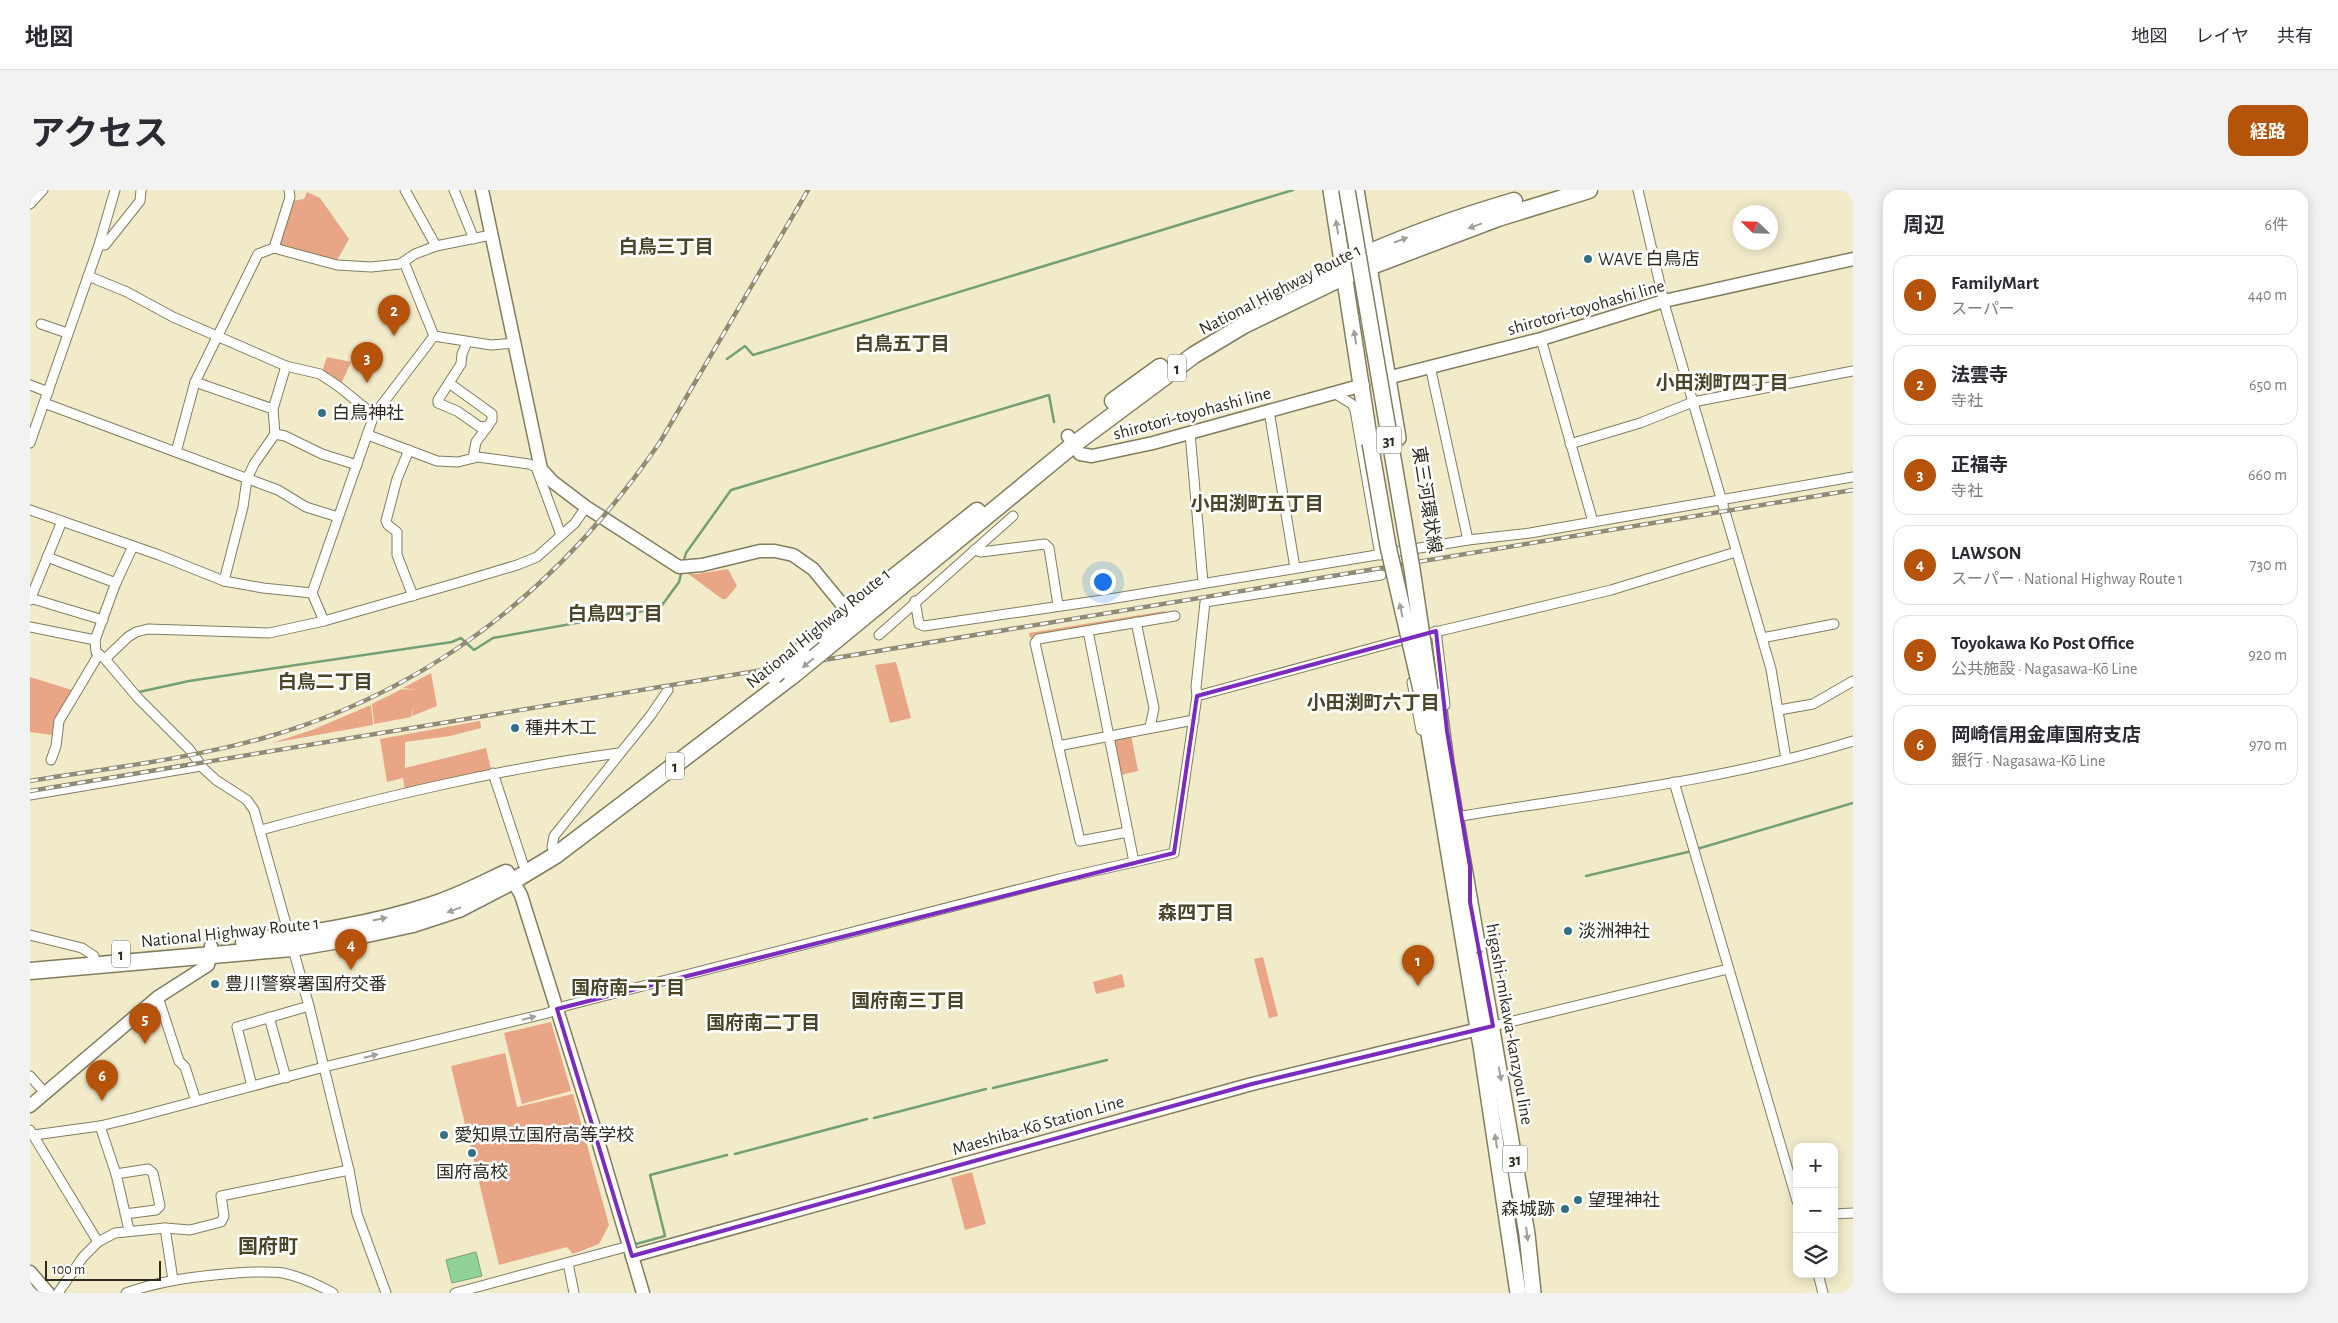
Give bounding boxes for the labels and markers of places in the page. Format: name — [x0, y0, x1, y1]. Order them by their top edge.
place label: WAVE 白鳥店 — [1598, 249, 1699, 269]
marker: WAVE 白鳥店 — [1582, 253, 1594, 265]
pin: 2 — [378, 295, 410, 336]
pin: 3 — [351, 342, 383, 383]
place label: 白鳥神社 — [332, 403, 404, 423]
marker: 白鳥神社 — [316, 407, 328, 419]
place label: 種井木工 — [525, 718, 597, 738]
marker: 種井木工 — [509, 722, 521, 734]
place label: 淡洲神社 — [1578, 921, 1650, 941]
marker: 淡洲神社 — [1562, 925, 1574, 937]
pin: 4 — [335, 929, 367, 970]
pin: 1 — [1402, 945, 1434, 986]
place label: 豊川警察署国府交番 — [225, 974, 387, 994]
marker: 豊川警察署国府交番 — [209, 978, 221, 990]
pin: 5 — [129, 1003, 161, 1044]
pin: 6 — [86, 1060, 118, 1101]
place label: 愛知県立国府高等学校 — [454, 1125, 634, 1145]
marker: 愛知県立国府高等学校 — [438, 1129, 450, 1141]
marker: 国府高校 — [466, 1147, 478, 1159]
place label: 国府高校 — [436, 1163, 508, 1182]
place label: 望理神社 — [1588, 1191, 1660, 1210]
marker: 望理神社 — [1572, 1194, 1584, 1206]
place label: 森城跡 — [1501, 1200, 1555, 1219]
marker: 森城跡 — [1559, 1203, 1571, 1215]

